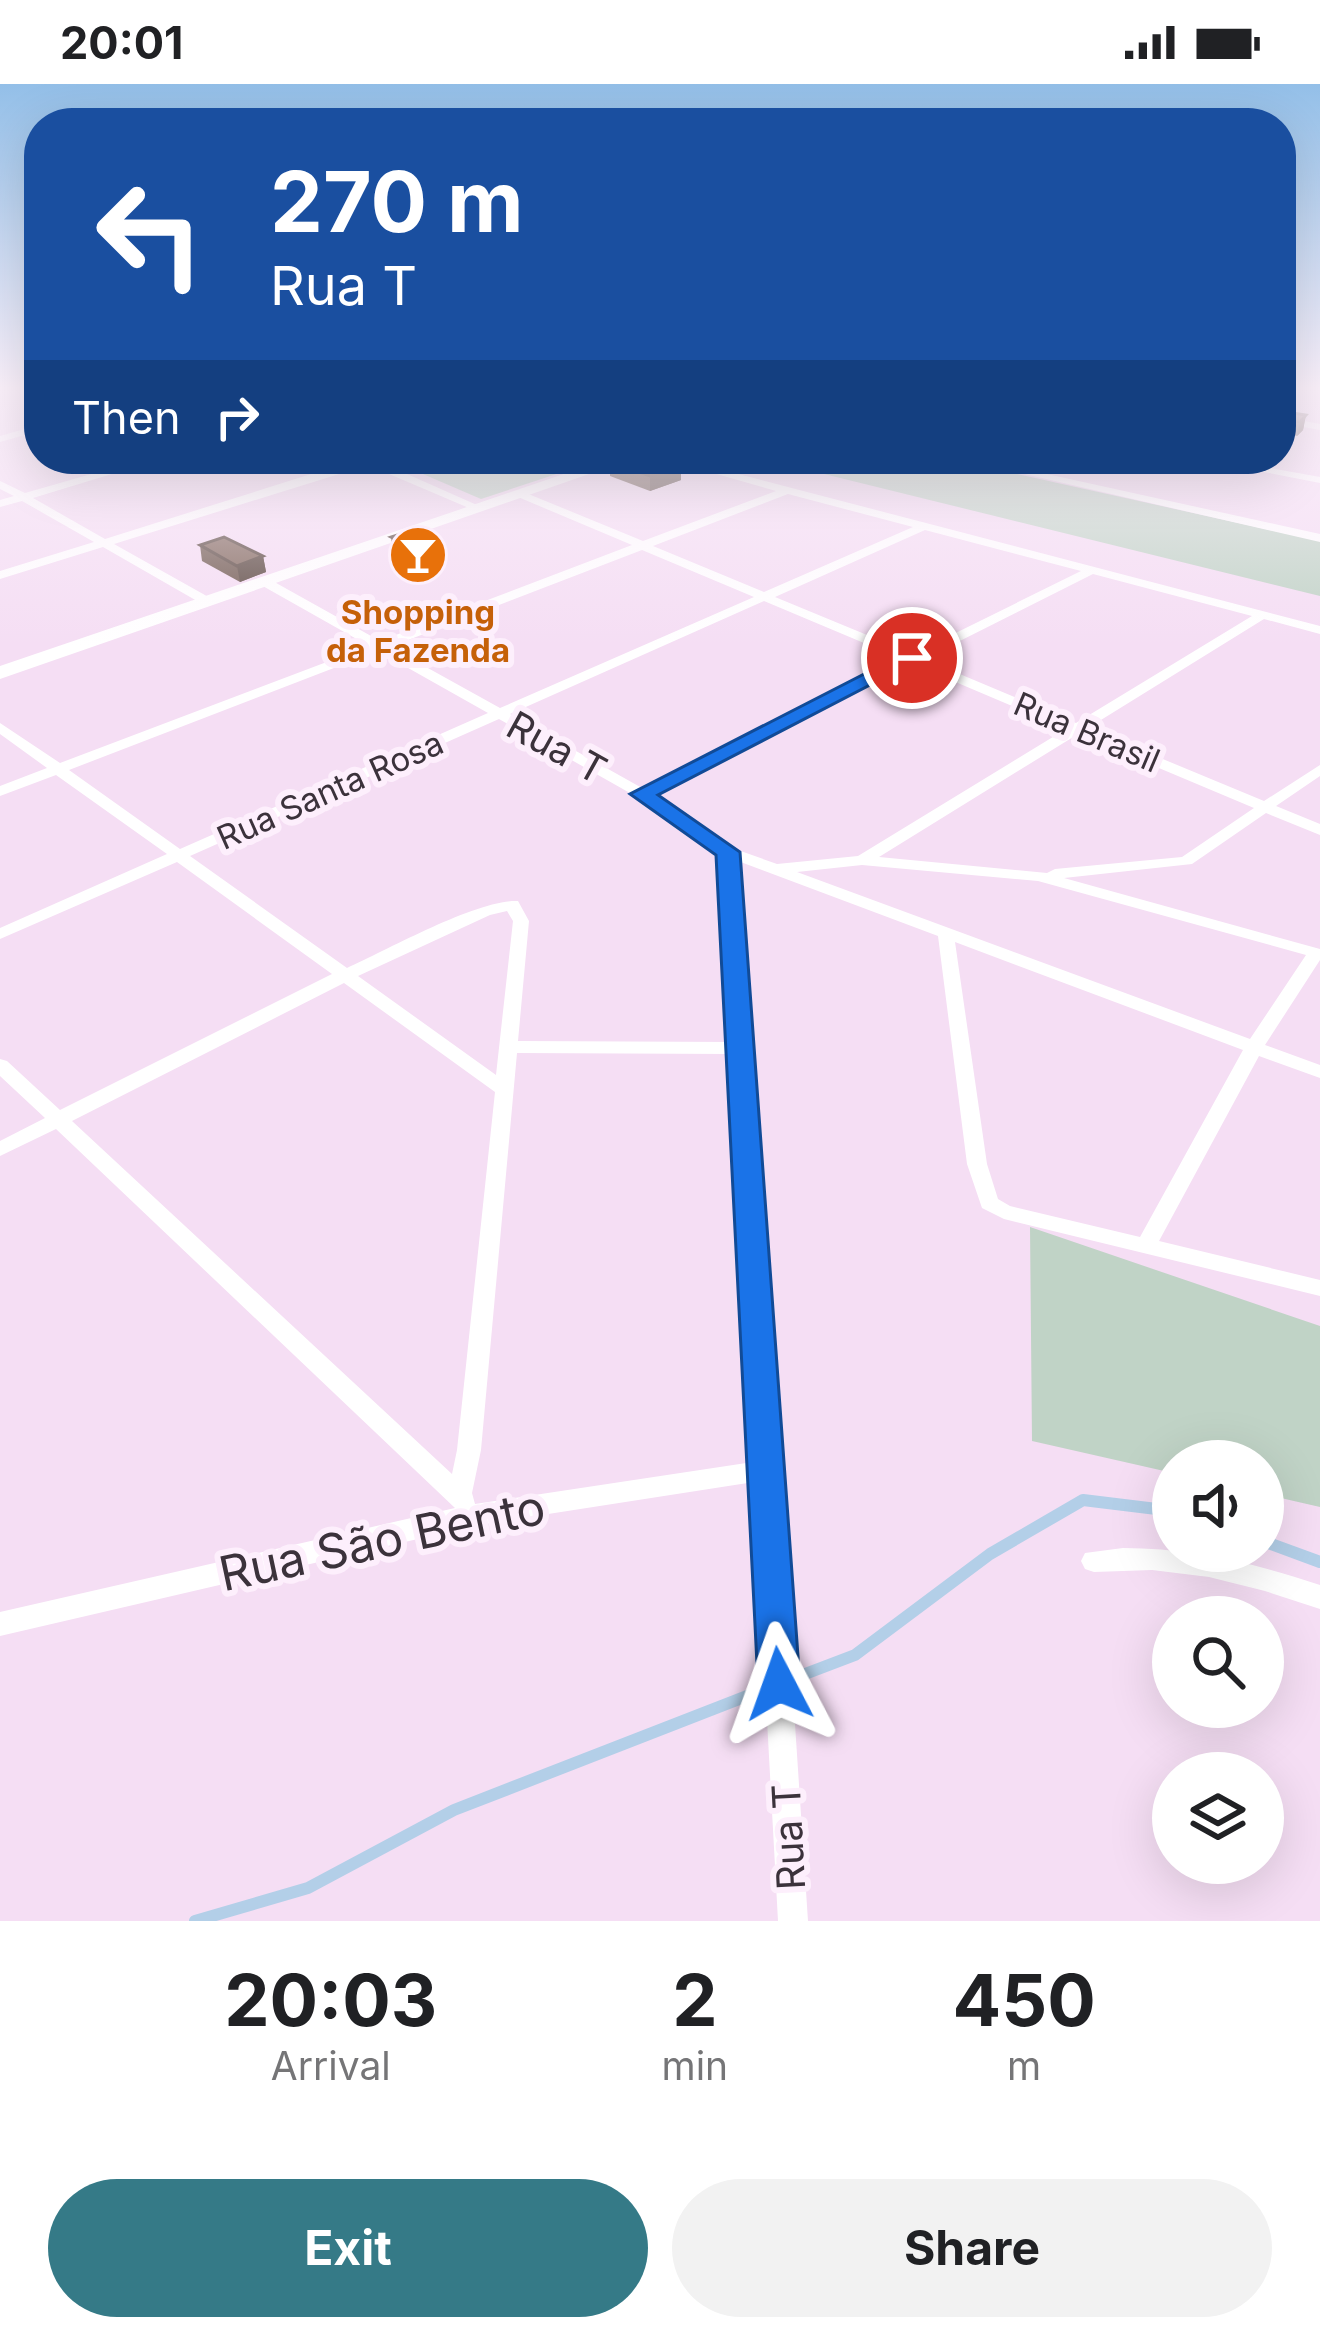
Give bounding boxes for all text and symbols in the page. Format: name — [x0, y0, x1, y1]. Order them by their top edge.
text: 20:01 — [60, 15, 183, 70]
text: 270 m — [270, 151, 524, 252]
icon: left — [72, 156, 228, 312]
text: Rua T — [270, 253, 417, 318]
icon: right — [204, 384, 270, 450]
text: Then — [72, 390, 180, 445]
bar icon: Shopping da Fazenda — [387, 524, 449, 586]
place label: Shopping da Fazenda — [326, 592, 510, 670]
pin — [861, 607, 963, 709]
icon: arrive — [879, 625, 945, 691]
street label: Rua Brasil — [1008, 683, 1166, 781]
street label: Rua T — [499, 701, 615, 793]
street label: Rua Santa Rosa — [211, 722, 449, 858]
map controls — [1152, 1440, 1284, 1884]
button: sound — [1152, 1440, 1284, 1572]
street label: Rua São Bento — [214, 1477, 550, 1603]
button: search — [1152, 1596, 1284, 1728]
position arrow — [716, 1621, 842, 1747]
button: layers — [1152, 1752, 1284, 1884]
street label: Rua T — [762, 1783, 814, 1891]
text: 20:03 — [224, 1956, 437, 2043]
text: 2 — [672, 1956, 718, 2043]
text: 450 — [952, 1956, 1096, 2043]
text: Arrival — [271, 2042, 391, 2089]
text: min — [662, 2042, 728, 2089]
text: m — [1007, 2042, 1041, 2089]
button: Exit — [48, 2179, 648, 2317]
button: Share — [672, 2179, 1272, 2317]

